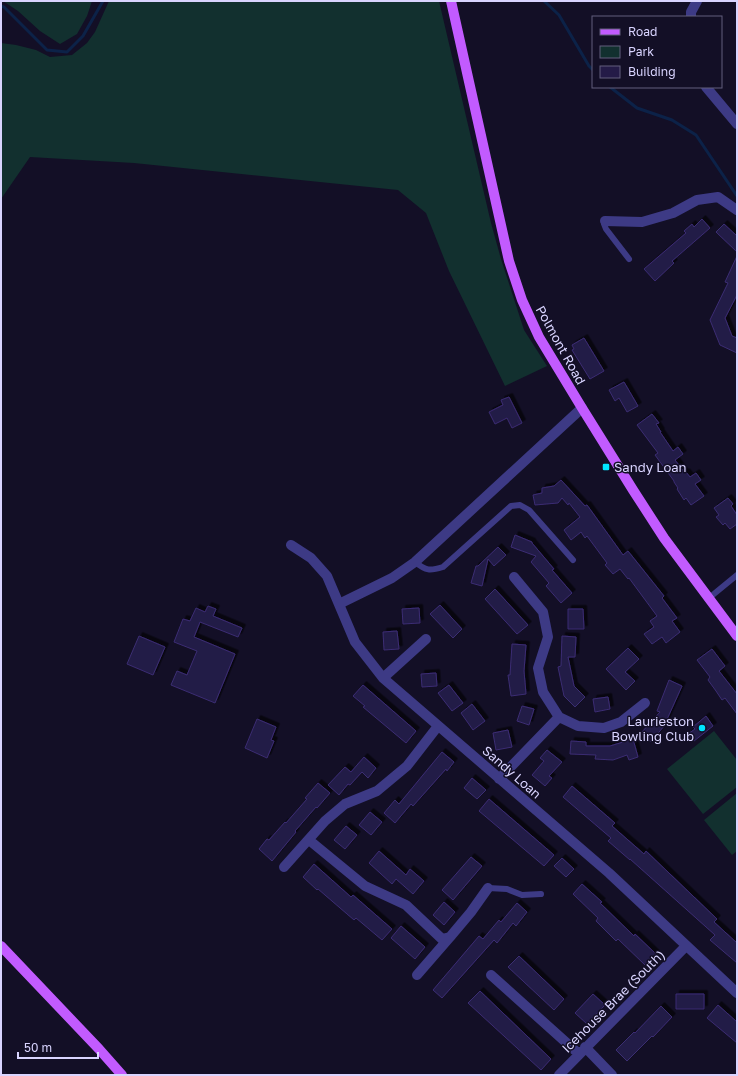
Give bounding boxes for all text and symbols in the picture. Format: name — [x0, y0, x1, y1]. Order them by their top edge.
legend — [592, 16, 722, 88]
text: Road — [628, 24, 657, 39]
text: Park — [628, 44, 654, 59]
text: Building — [628, 64, 676, 79]
street label: Polmont Road — [533, 303, 589, 387]
place label: Sandy Loan — [614, 459, 687, 475]
marker: Sandy Loan — [601, 462, 611, 472]
place label: Laurieston Bowling Club — [611, 713, 694, 744]
marker: Laurieston Bowling Club — [697, 723, 707, 733]
street label: Sandy Loan — [479, 742, 545, 802]
street label: Icehouse Brae (South) — [558, 946, 668, 1056]
scale bar — [18, 1034, 98, 1060]
text: 50 m — [24, 1040, 52, 1055]

